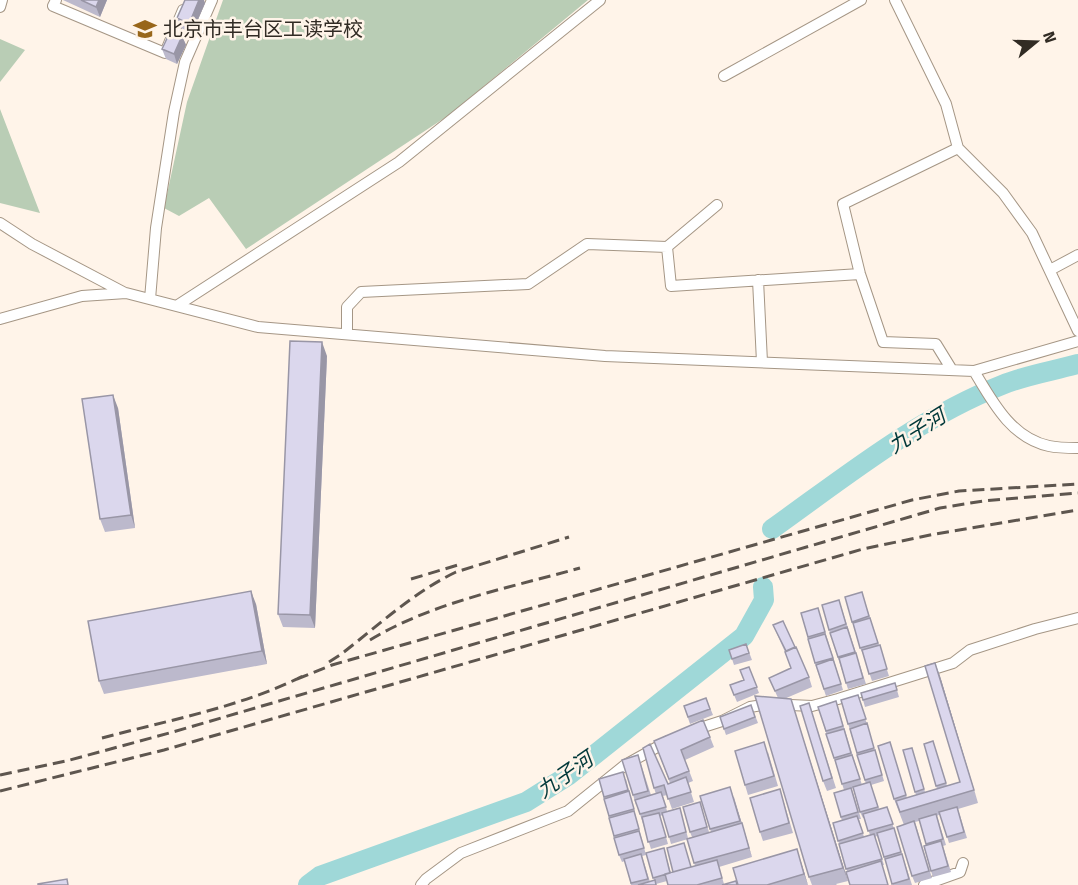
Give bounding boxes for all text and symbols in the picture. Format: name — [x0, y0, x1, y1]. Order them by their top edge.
north arrow — [1006, 12, 1066, 72]
school or university icon: 北京市丰台区工读学校 — [132, 16, 158, 42]
place label: 北京市丰台区工读学校 — [163, 17, 363, 41]
text: N — [1039, 29, 1060, 45]
water label: 九子河 — [883, 401, 954, 459]
water label: 九子河 — [532, 744, 602, 804]

